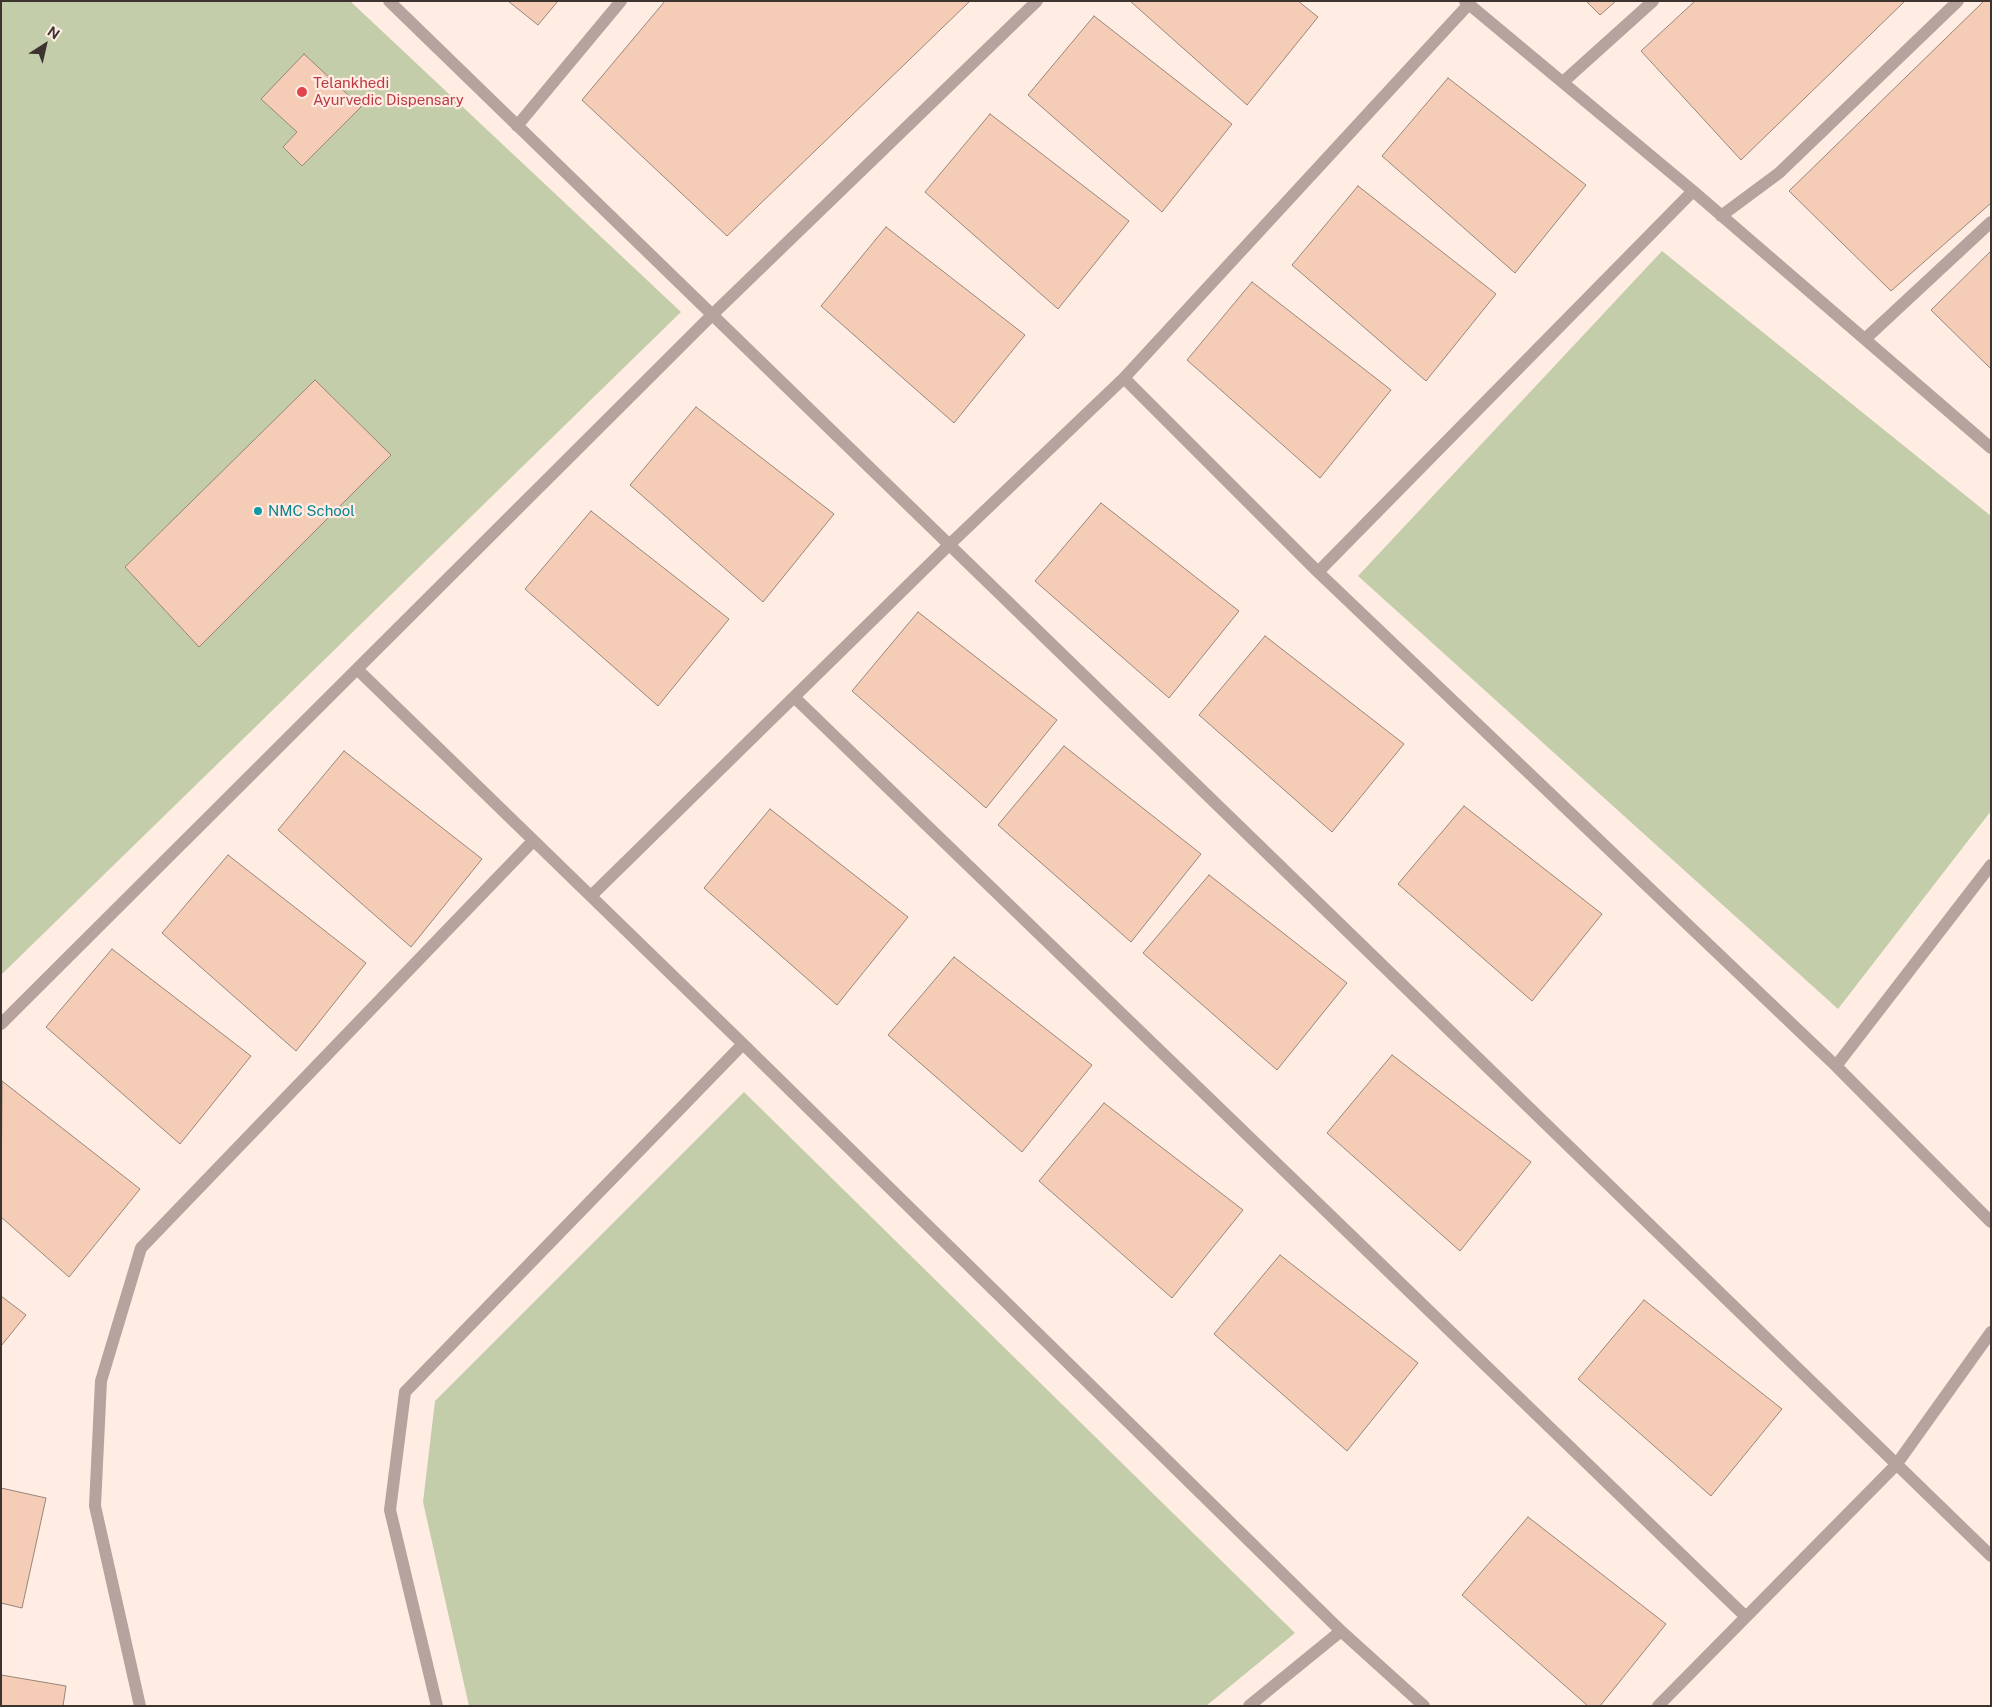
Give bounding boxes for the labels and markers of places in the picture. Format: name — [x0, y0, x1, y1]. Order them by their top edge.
place label: Telankhedi Ayurvedic Dispensary — [313, 74, 464, 109]
marker: Telankhedi Ayurvedic Dispensary — [295, 85, 309, 99]
place label: NMC School — [268, 502, 355, 520]
marker: NMC School — [252, 505, 264, 517]

